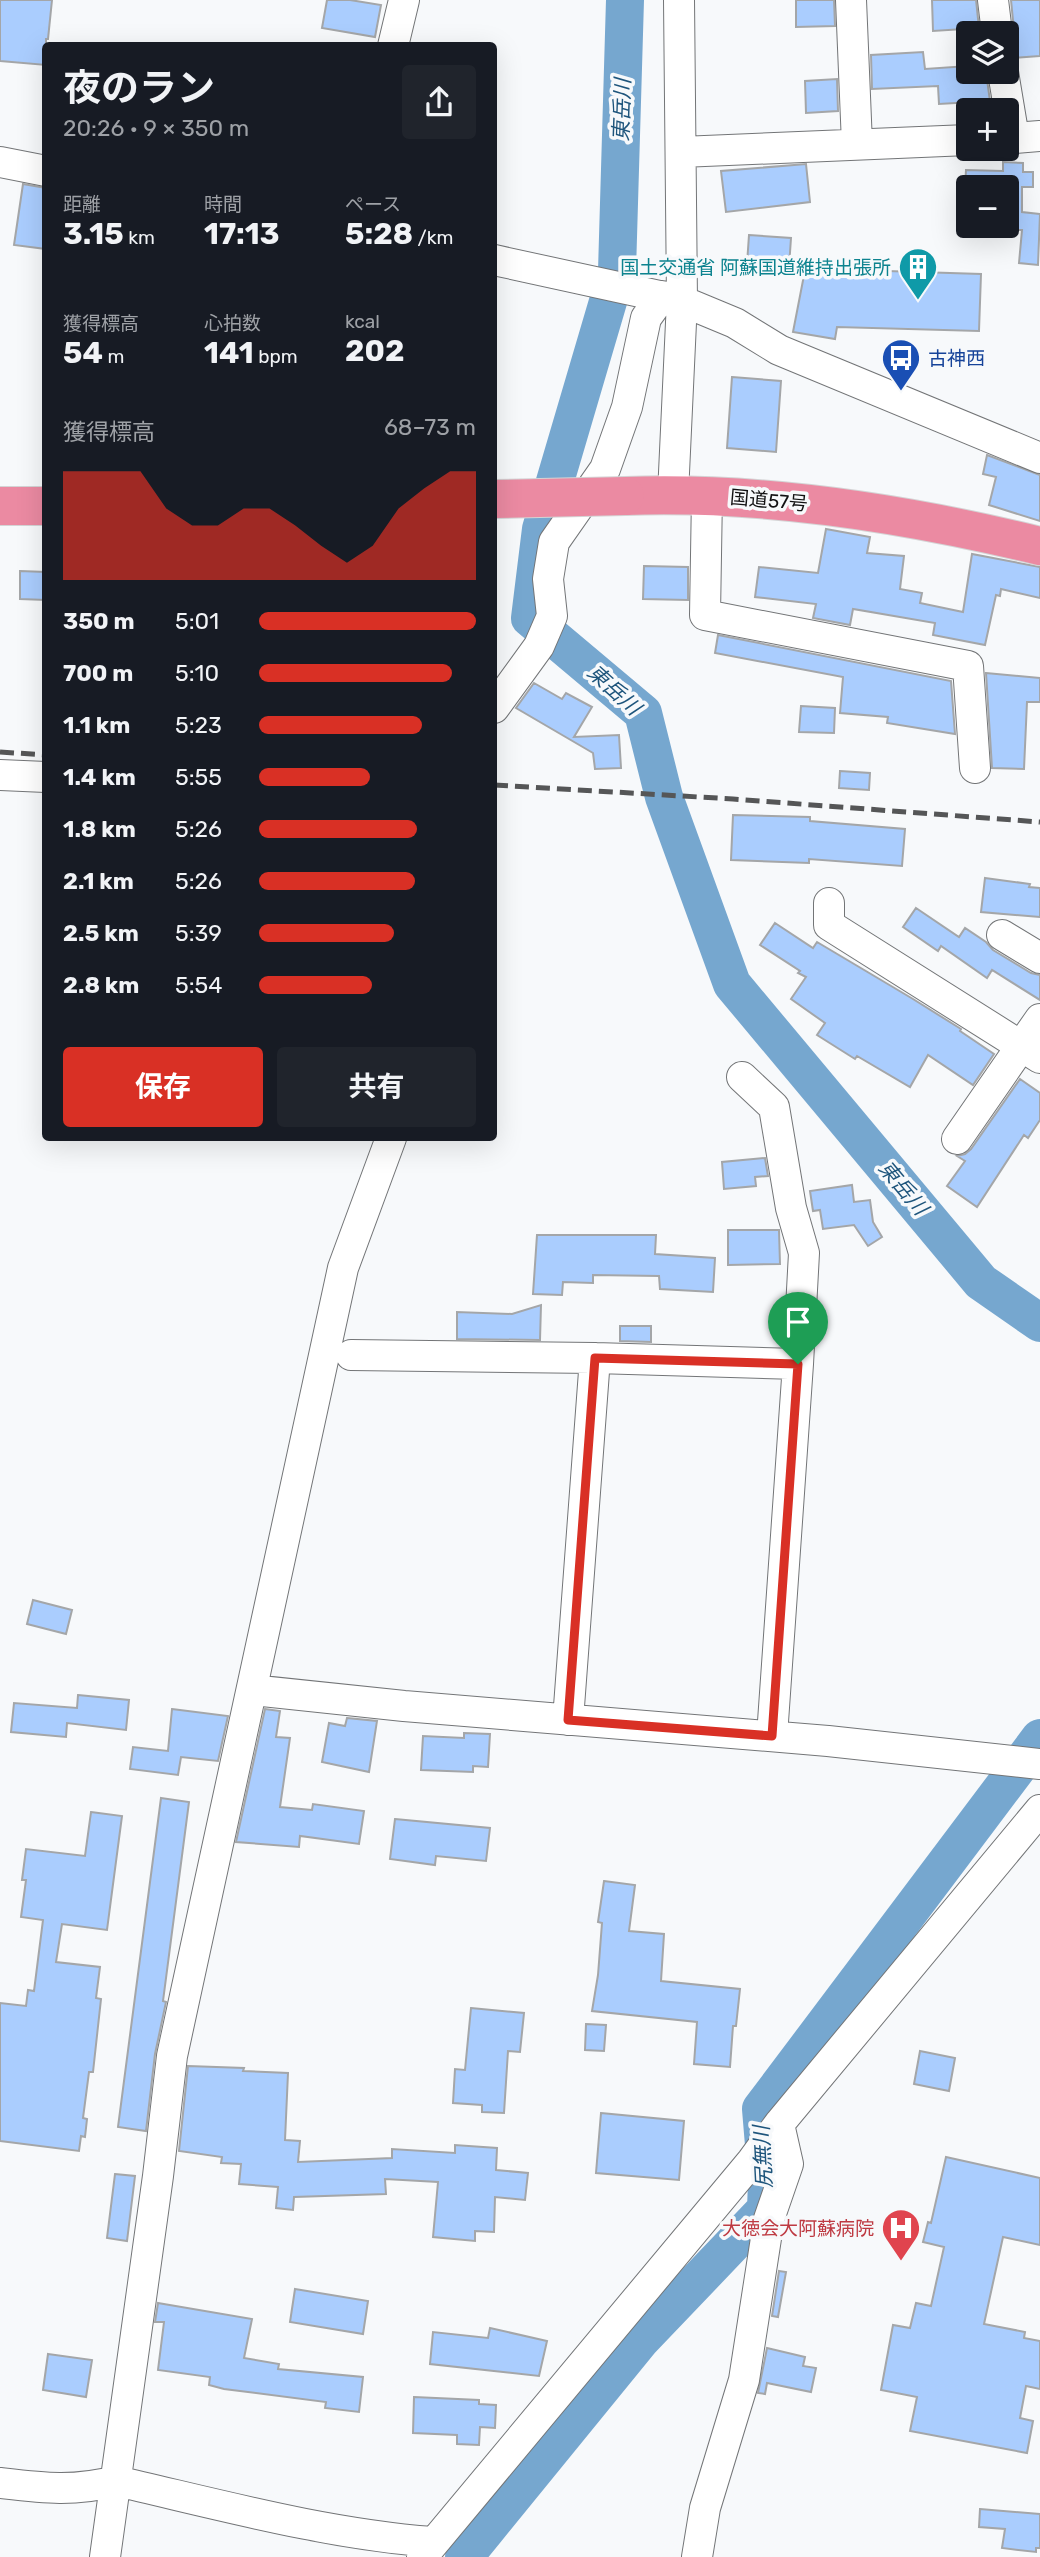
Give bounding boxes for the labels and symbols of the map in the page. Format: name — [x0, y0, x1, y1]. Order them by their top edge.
water label: 東岳川 — [608, 76, 635, 142]
building icon: 国土交通省 阿蘇国道維持出張所 — [897, 246, 939, 301]
place label: 国土交通省 阿蘇国道維持出張所 — [620, 256, 891, 279]
bus stop icon: 古神西 — [880, 337, 922, 392]
place label: 古神西 — [928, 347, 985, 370]
street label: 国道57号 — [729, 486, 809, 515]
water label: 東岳川 — [583, 659, 648, 721]
water label: 東岳川 — [874, 1156, 934, 1221]
pin — [768, 1292, 828, 1364]
water label: 尻無川 — [748, 2123, 777, 2189]
hospital icon: 大徳会大阿蘇病院 — [880, 2207, 922, 2262]
place label: 大徳会大阿蘇病院 — [722, 2217, 874, 2240]

